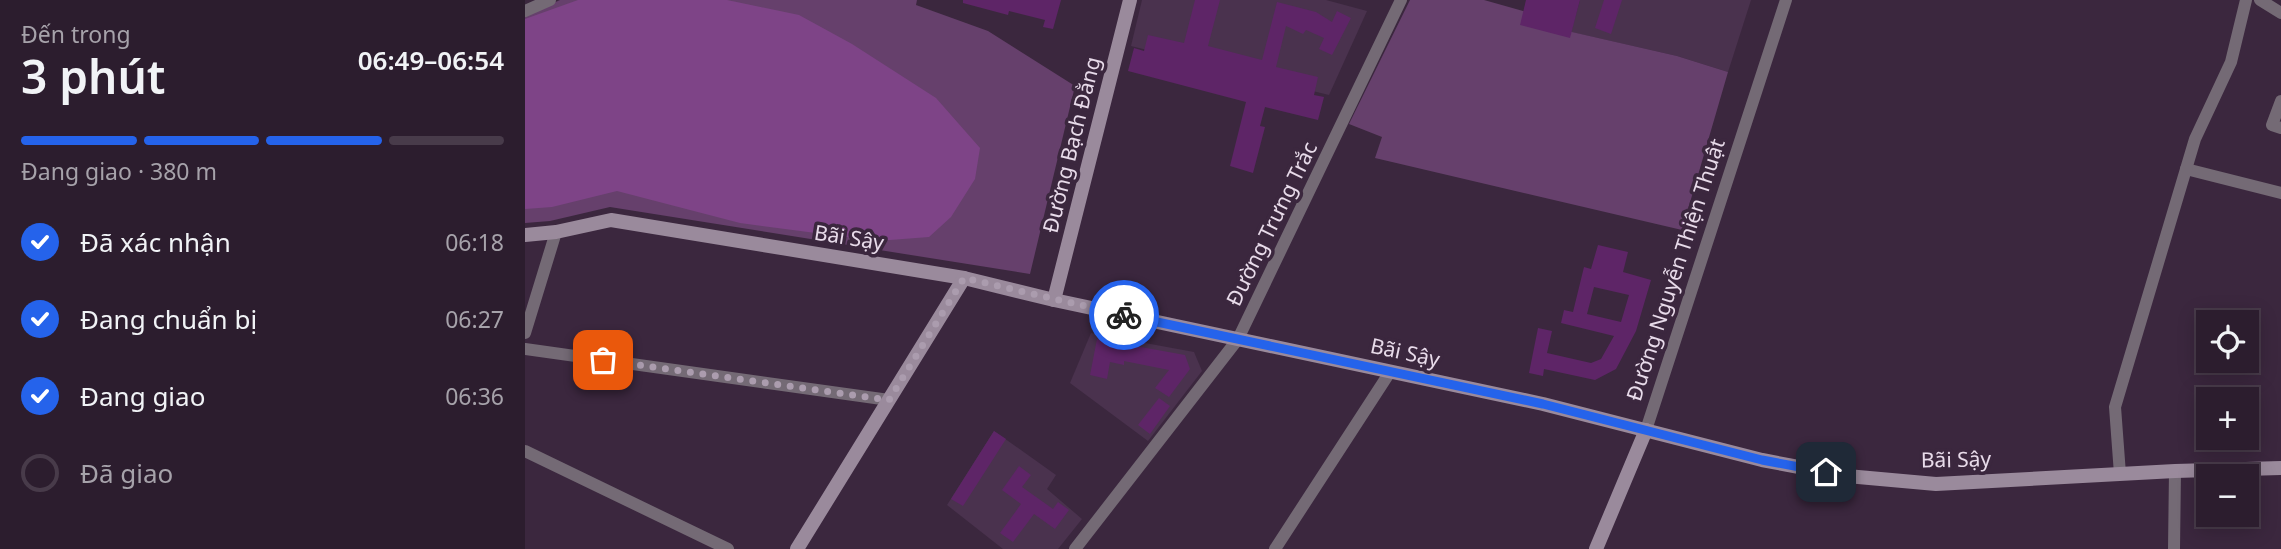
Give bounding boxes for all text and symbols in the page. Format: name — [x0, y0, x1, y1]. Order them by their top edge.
text: Đến trong — [21, 18, 131, 50]
text: 06:49–06:54 — [358, 42, 504, 78]
text: 3 phút — [21, 45, 165, 107]
street label: Đường Bạch Đằng — [1036, 54, 1106, 236]
street label: Đường Nguyễn Thiện Thuật — [1619, 135, 1731, 404]
street label: Đường Trưng Trắc — [1219, 137, 1323, 310]
text: Đang giao · 380 m — [21, 155, 217, 187]
street label: Bãi Sậy — [812, 218, 886, 256]
icon: check — [21, 223, 59, 261]
text: Đã xác nhận — [80, 224, 231, 260]
text: 06:18 — [445, 226, 504, 258]
courier — [1089, 280, 1159, 350]
icon: bike — [1105, 296, 1143, 334]
icon: check — [21, 300, 59, 338]
text: Đang chuẩn bị — [80, 301, 257, 337]
text: 06:27 — [445, 303, 504, 335]
map controls — [2196, 310, 2259, 527]
button: locate — [2196, 310, 2259, 373]
pin — [573, 330, 633, 390]
street label: Bãi Sậy — [1368, 331, 1443, 373]
icon: bag — [584, 341, 622, 379]
icon: check — [21, 377, 59, 415]
text: Đang giao — [80, 378, 205, 414]
text: 06:36 — [445, 380, 504, 412]
button: + — [2196, 387, 2259, 450]
pin — [1796, 442, 1856, 502]
street label: Bãi Sậy — [1921, 444, 1992, 474]
icon: home — [1807, 453, 1845, 491]
text: Đã giao — [80, 455, 173, 491]
button: − — [2196, 464, 2259, 527]

